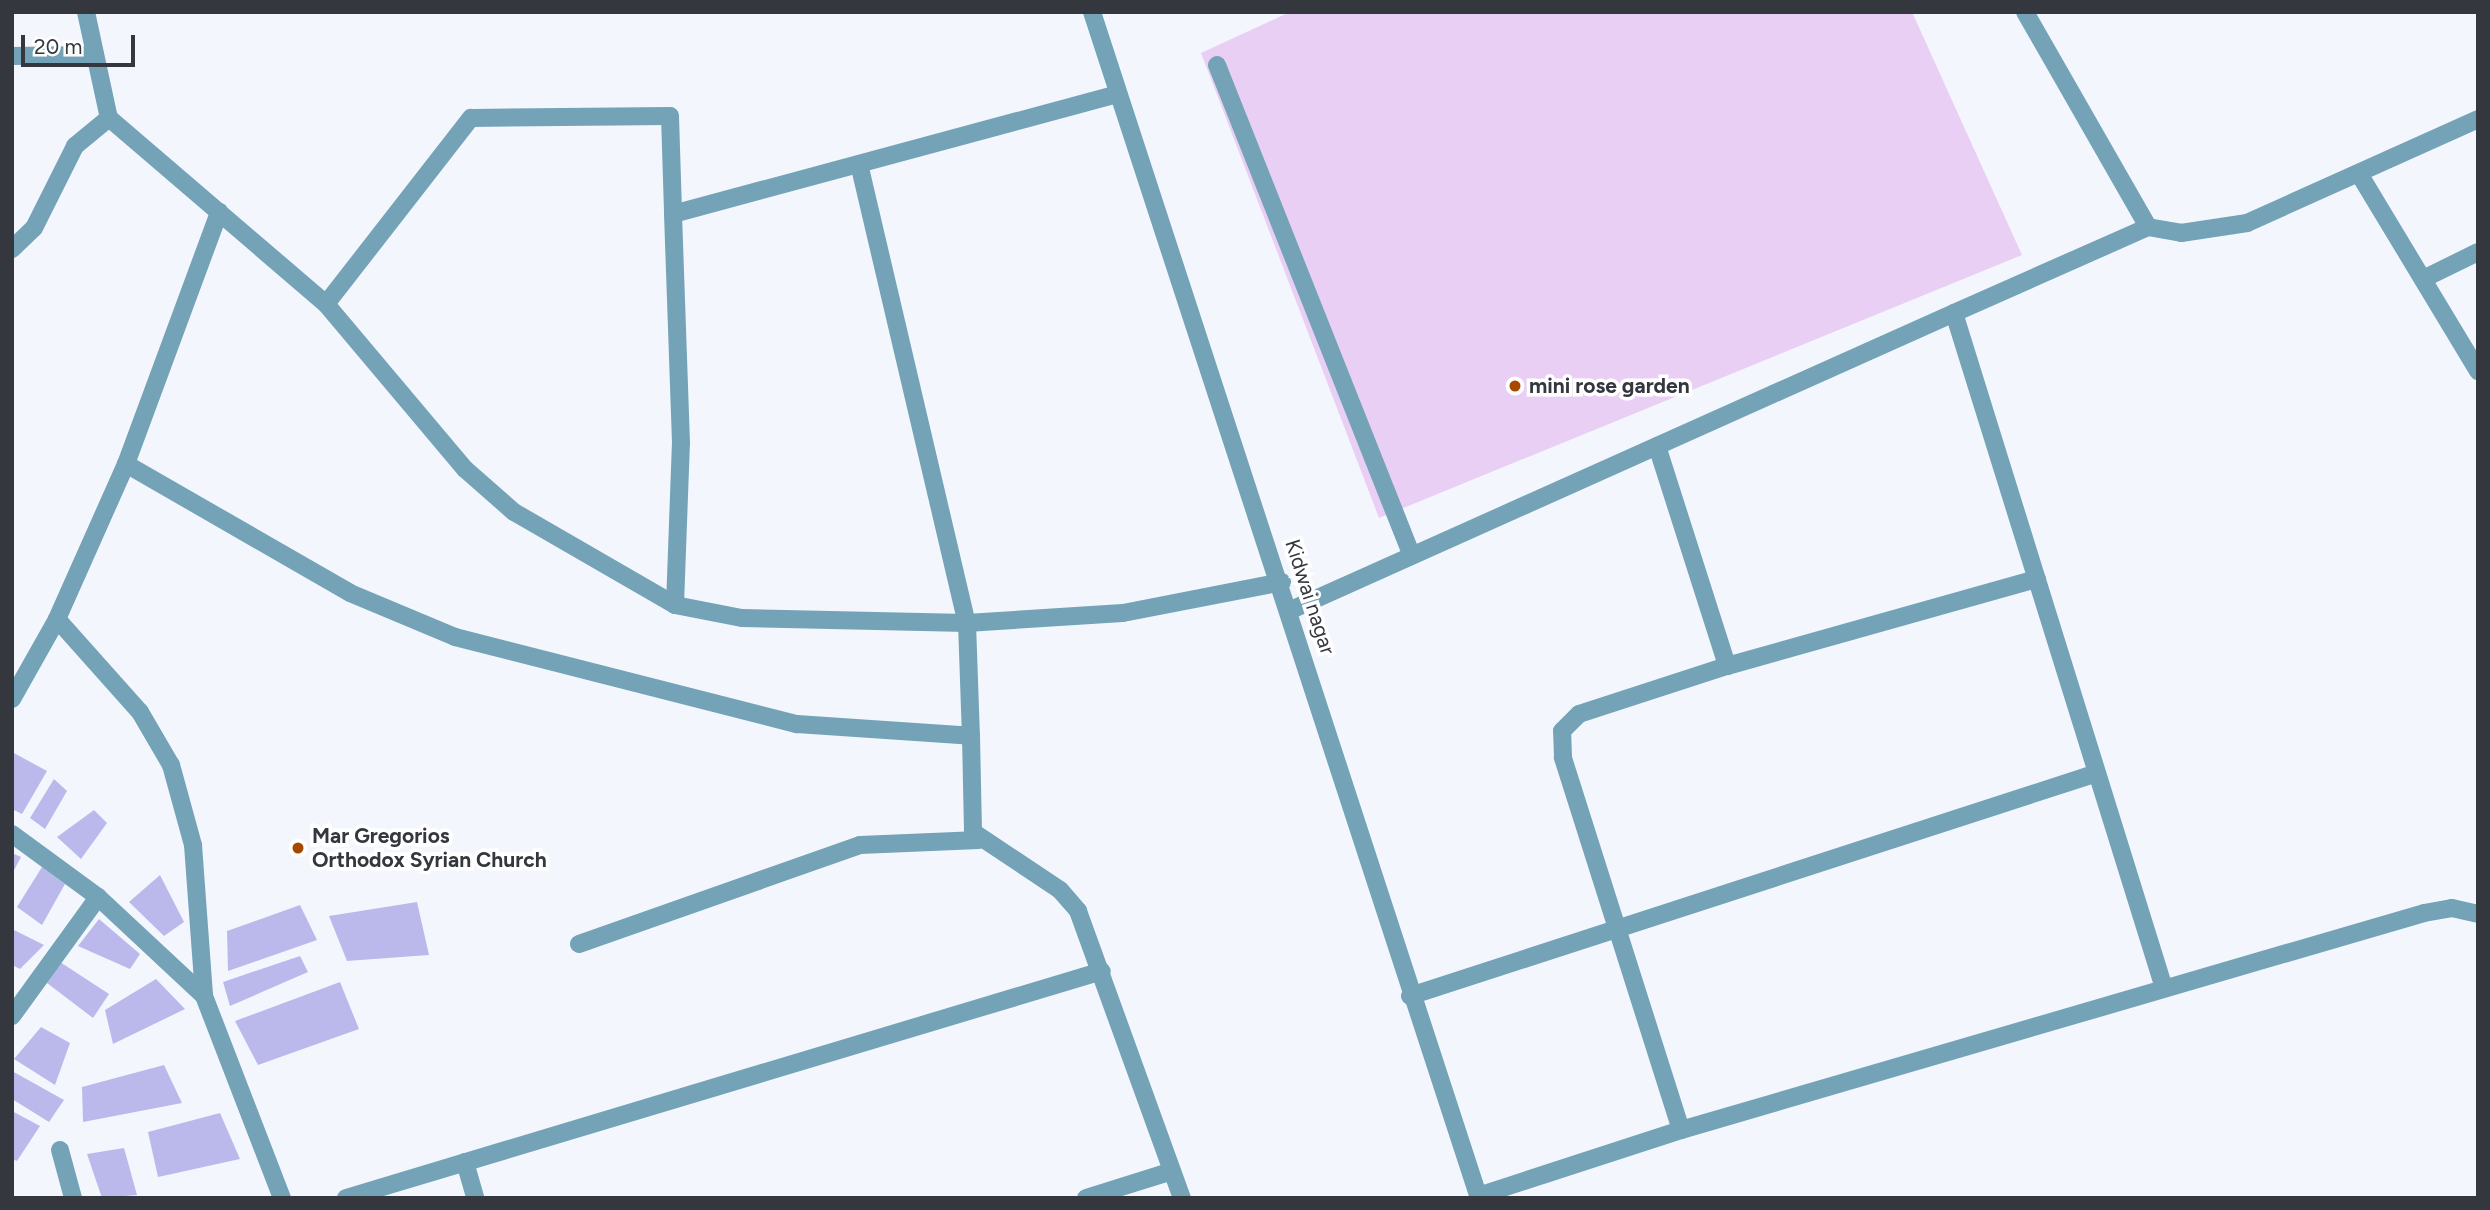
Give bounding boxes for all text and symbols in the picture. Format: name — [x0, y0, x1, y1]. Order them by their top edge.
scale bar — [24, 21, 138, 65]
text: 20 m — [34, 34, 82, 59]
place label: mini rose garden — [1529, 373, 1690, 399]
marker: mini rose garden — [1507, 378, 1523, 394]
street label: Kidwai nagar — [1280, 536, 1340, 658]
place label: Mar Gregorios Orthodox Syrian Church — [312, 823, 547, 873]
marker: Mar Gregorios Orthodox Syrian Church — [290, 840, 306, 856]

